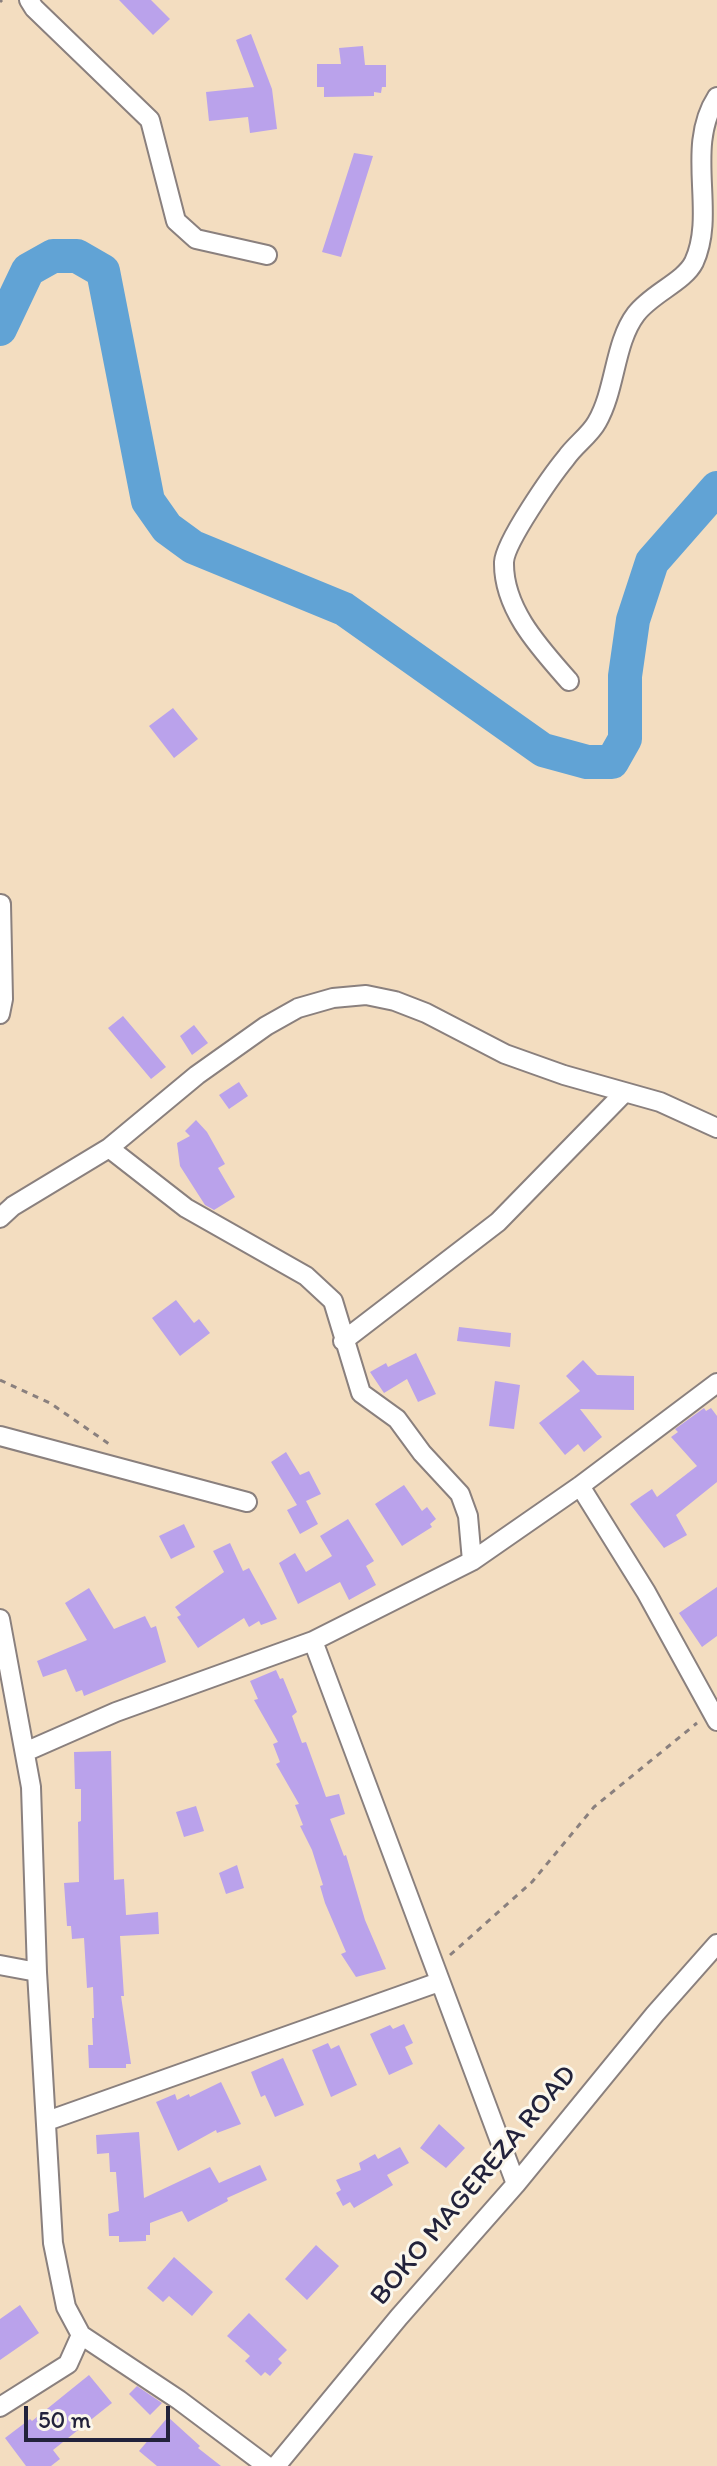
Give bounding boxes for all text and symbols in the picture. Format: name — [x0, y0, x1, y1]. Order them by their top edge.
street label: BOKO MAGEREZA ROAD — [364, 2059, 584, 2313]
scale bar — [28, 2390, 174, 2440]
text: 50 m — [38, 2405, 91, 2434]

